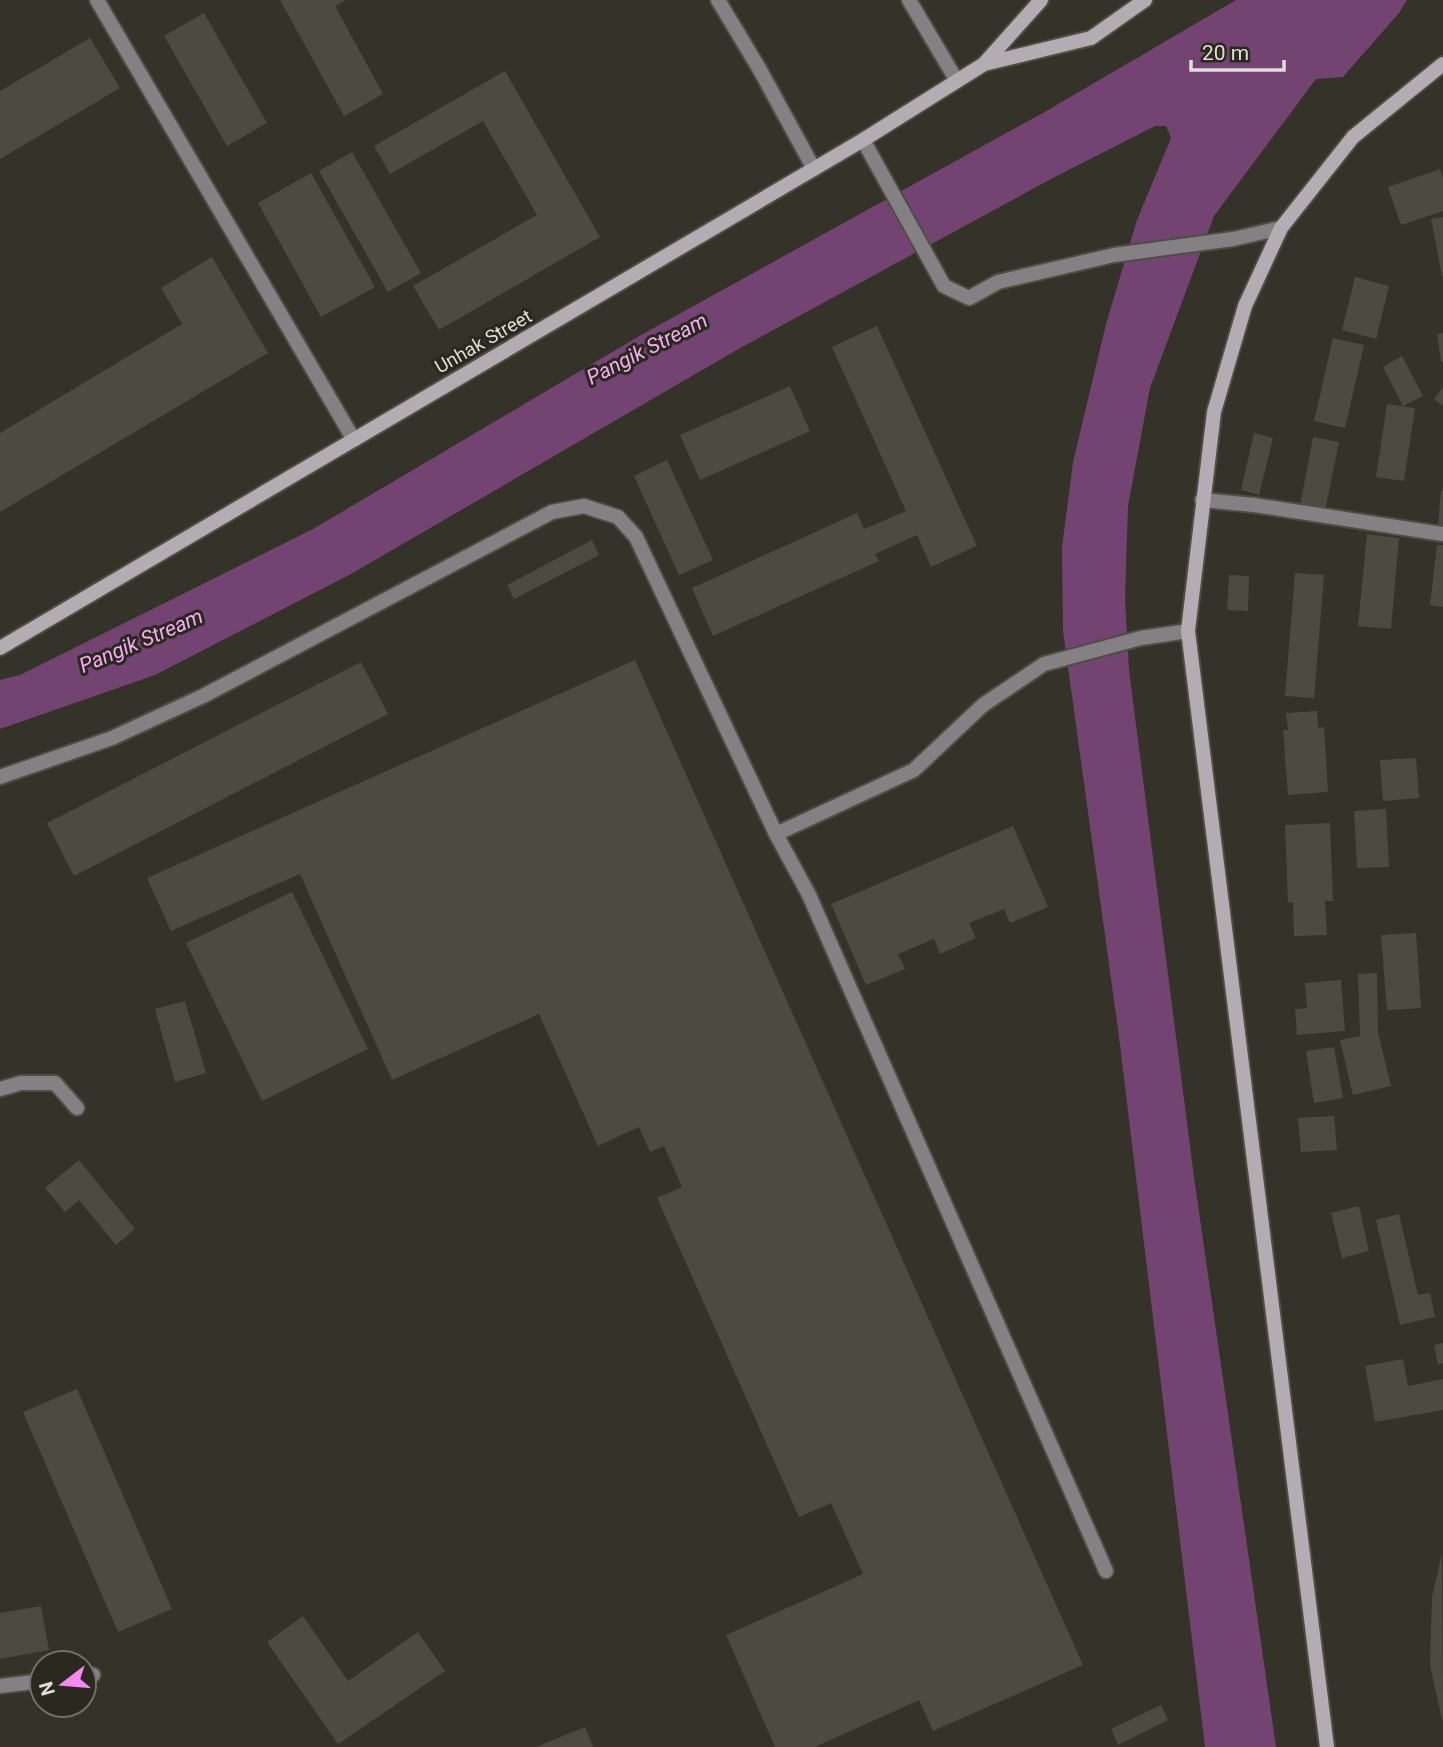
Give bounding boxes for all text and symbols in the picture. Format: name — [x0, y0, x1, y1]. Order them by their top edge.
scale bar — [1191, 28, 1284, 72]
text: 20 m — [1202, 41, 1249, 65]
street label: Unhak Street — [431, 304, 536, 378]
water label: Pangik Stream — [583, 308, 711, 390]
water label: Pangik Stream — [75, 604, 207, 678]
north arrow — [28, 1649, 98, 1719]
text: N — [34, 1679, 60, 1698]

